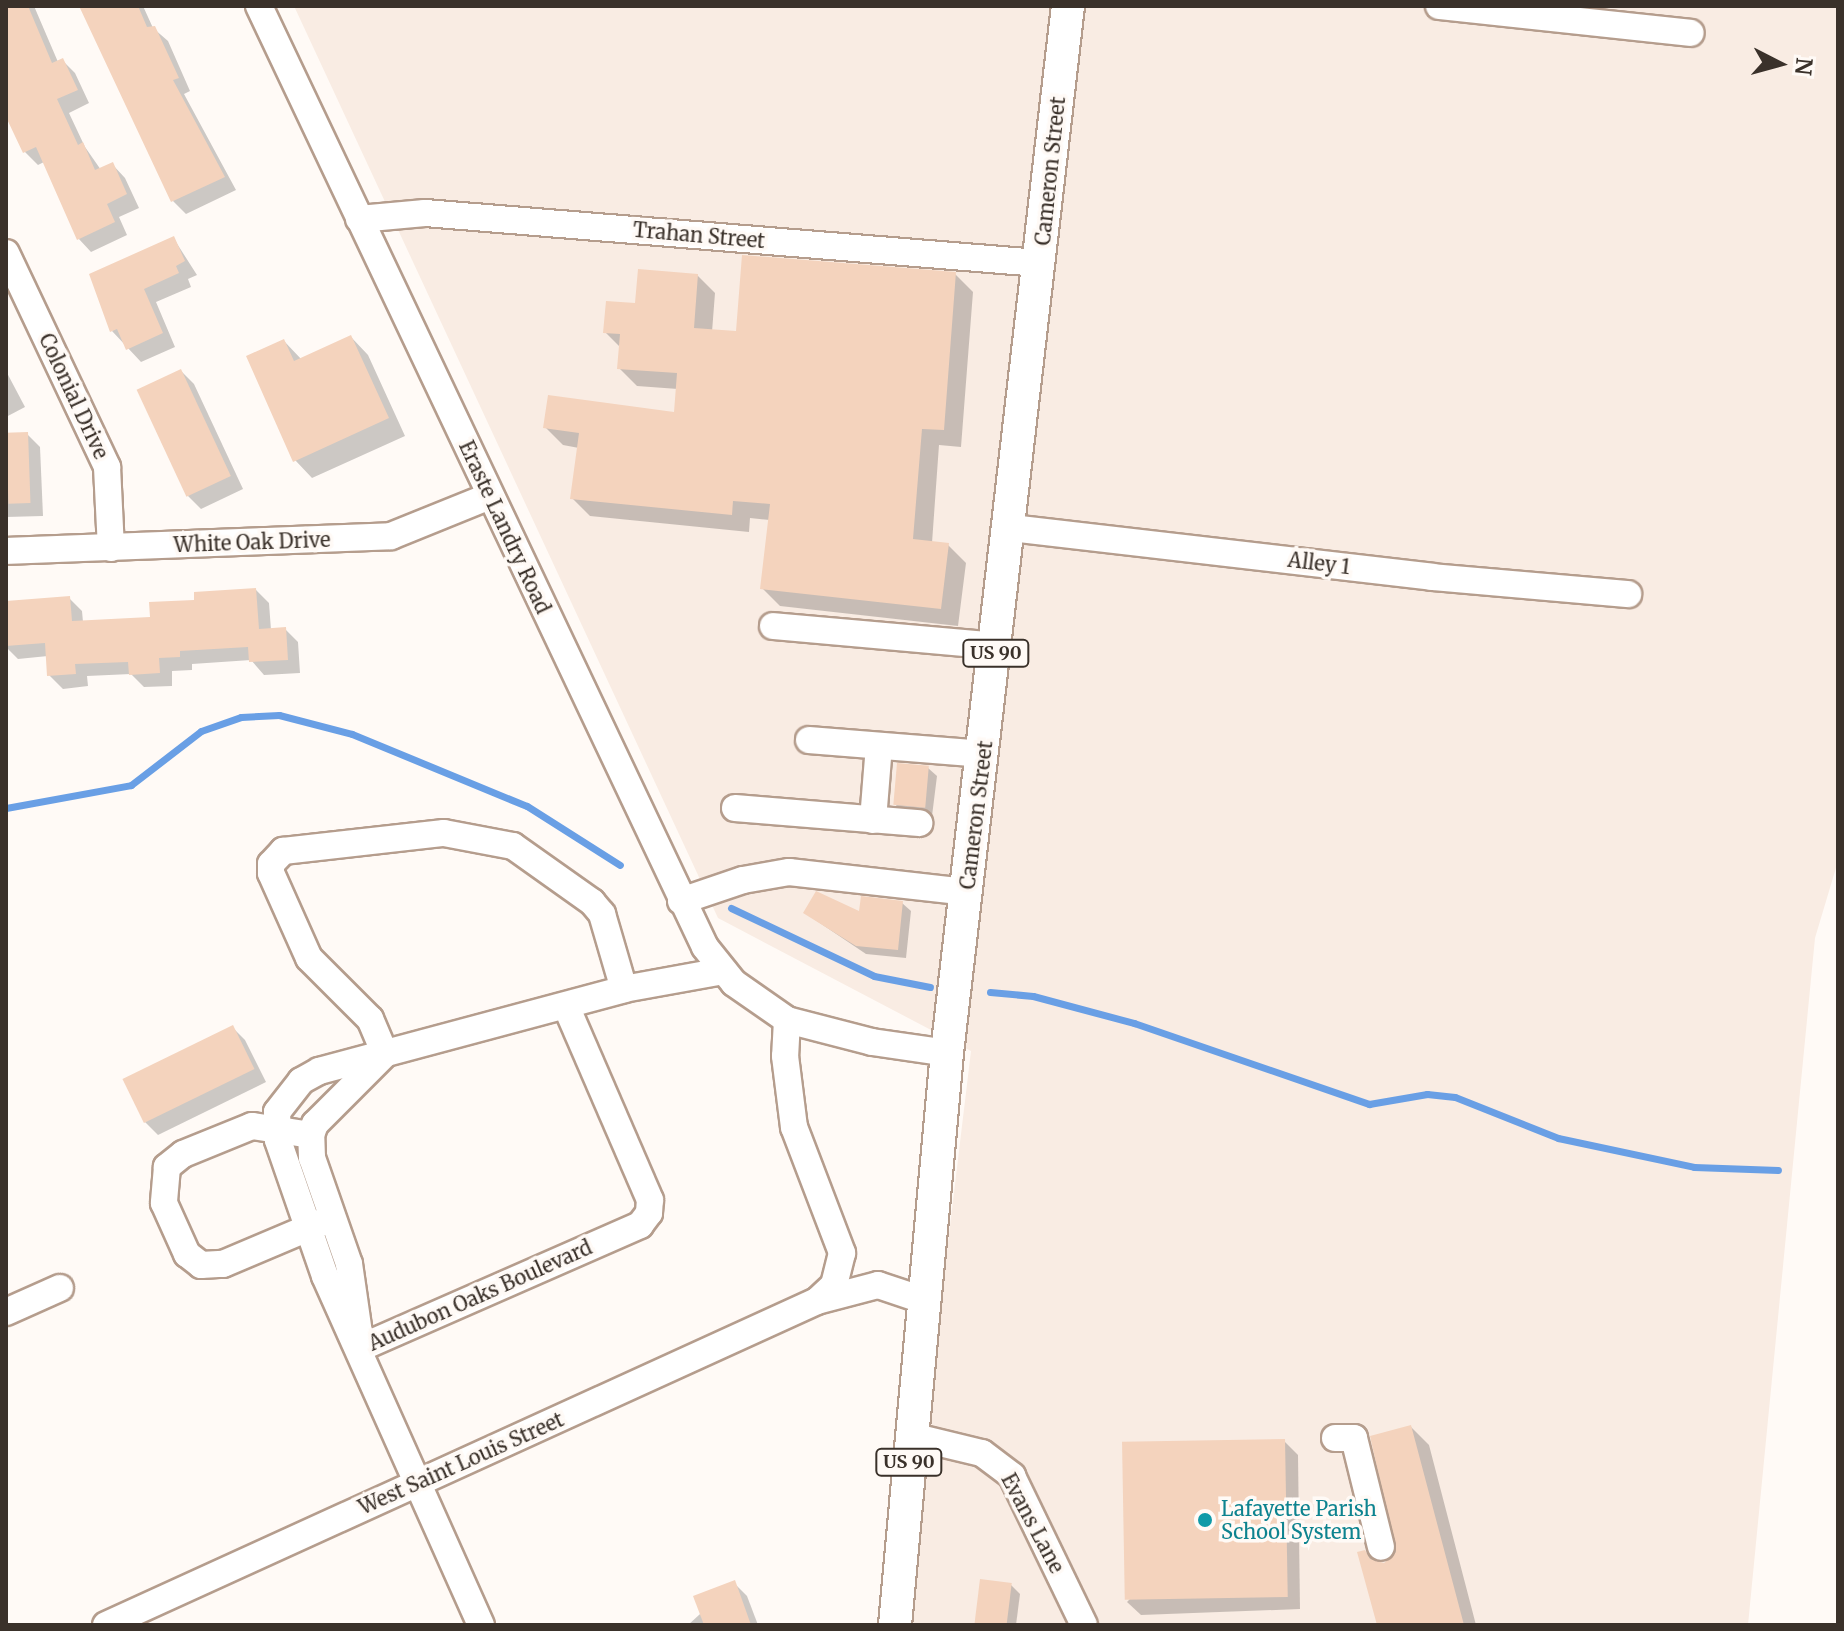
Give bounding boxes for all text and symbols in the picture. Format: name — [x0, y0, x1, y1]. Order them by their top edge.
north arrow — [1740, 24, 1820, 104]
text: N — [1789, 56, 1819, 77]
street label: Cameron Street — [1030, 95, 1070, 247]
street label: Trahan Street — [632, 217, 766, 253]
street label: Colonial Drive — [34, 329, 114, 463]
street label: Eraste Landry Road — [454, 437, 556, 617]
street label: White Oak Drive — [173, 527, 331, 557]
street label: Alley 1 — [1286, 547, 1352, 579]
road number: US 90 — [962, 639, 1030, 667]
street label: Cameron Street — [955, 739, 997, 891]
street label: Audubon Oaks Boulevard — [365, 1235, 595, 1355]
street label: West Saint Louis Street — [355, 1407, 567, 1519]
road number: US 90 — [875, 1448, 943, 1476]
street label: Evans Lane — [997, 1469, 1069, 1577]
place label: Lafayette Parish School System — [1221, 1496, 1377, 1543]
marker: Lafayette Parish School System — [1196, 1511, 1214, 1529]

